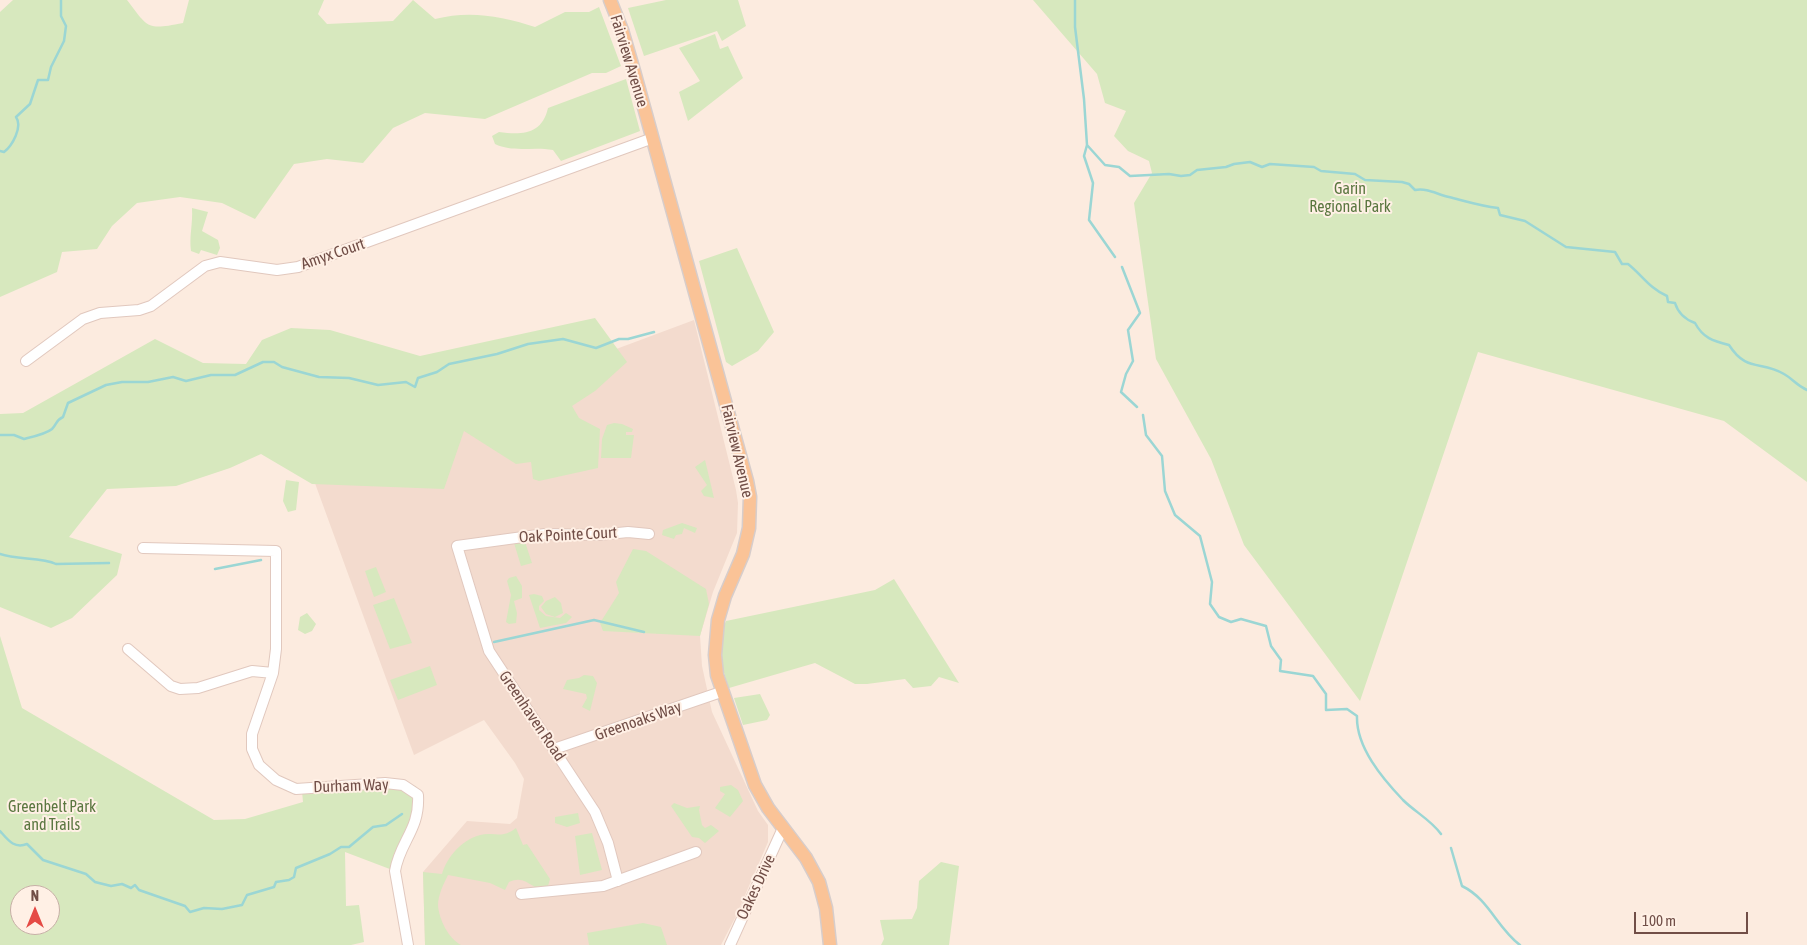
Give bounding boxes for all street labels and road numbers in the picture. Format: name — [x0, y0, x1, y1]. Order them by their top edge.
street label: Fairview Avenue — [606, 13, 652, 109]
street label: Amyx Court — [299, 234, 367, 274]
street label: Fairview Avenue — [717, 402, 757, 500]
street label: Oak Pointe Court — [518, 523, 618, 547]
street label: Greenhaven Road — [495, 667, 569, 765]
street label: Greenoaks Way — [592, 697, 684, 745]
street label: Durham Way — [313, 775, 389, 797]
street label: Oakes Drive — [733, 851, 779, 923]

